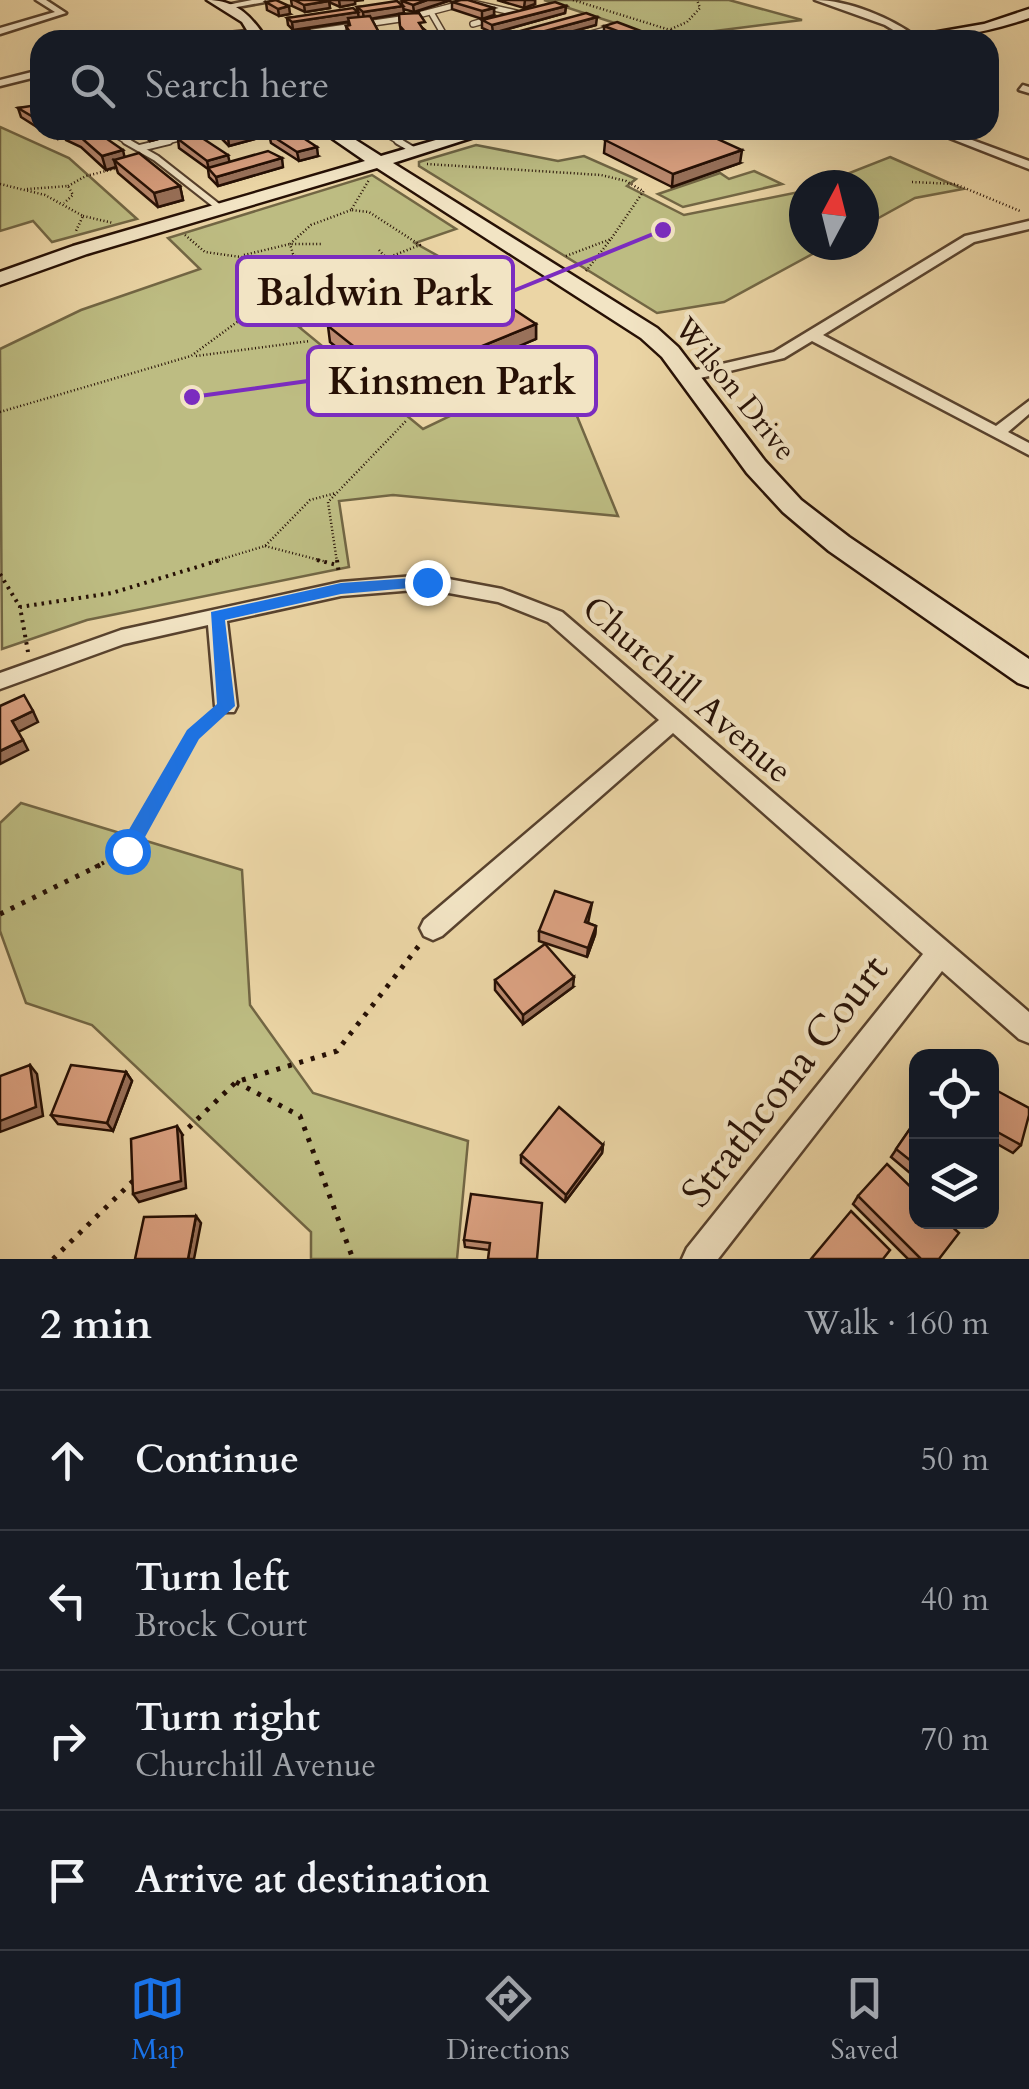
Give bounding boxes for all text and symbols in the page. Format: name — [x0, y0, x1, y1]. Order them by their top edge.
search box — [30, 30, 999, 140]
icon: search — [65, 58, 120, 113]
text: Search here — [145, 59, 329, 111]
north arrow — [789, 170, 879, 260]
callout: Baldwin Park — [237, 257, 513, 325]
text: Baldwin Park — [257, 267, 493, 319]
street label: Wilson Drive — [664, 308, 805, 469]
callout: Kinsmen Park — [308, 347, 596, 415]
text: Kinsmen Park — [328, 356, 576, 408]
route end — [405, 560, 451, 606]
street label: Churchill Avenue — [572, 585, 802, 795]
route start — [105, 829, 151, 875]
street label: Strathcona Court — [668, 943, 902, 1219]
map controls — [909, 1049, 999, 1229]
button: locate — [909, 1049, 999, 1139]
button: layers — [909, 1139, 999, 1229]
text: 2 min — [40, 1296, 152, 1353]
text: Walk · 160 m — [804, 1302, 989, 1346]
icon: ahead — [40, 1433, 95, 1488]
text: Continue — [135, 1434, 299, 1486]
text: 50 m — [921, 1438, 989, 1482]
text: Turn left — [135, 1552, 289, 1604]
icon: left — [40, 1573, 95, 1628]
text: 40 m — [921, 1578, 989, 1622]
text: Brock Court — [135, 1604, 307, 1648]
text: Turn right — [135, 1692, 320, 1744]
icon: right — [40, 1713, 95, 1768]
text: 70 m — [921, 1718, 989, 1762]
text: Churchill Avenue — [135, 1744, 376, 1788]
icon: arrive — [40, 1853, 95, 1908]
text: Arrive at destination — [135, 1854, 490, 1906]
tab: Map — [130, 1971, 185, 2069]
tab: Directions — [446, 1971, 570, 2069]
tab: Saved — [831, 1971, 899, 2069]

